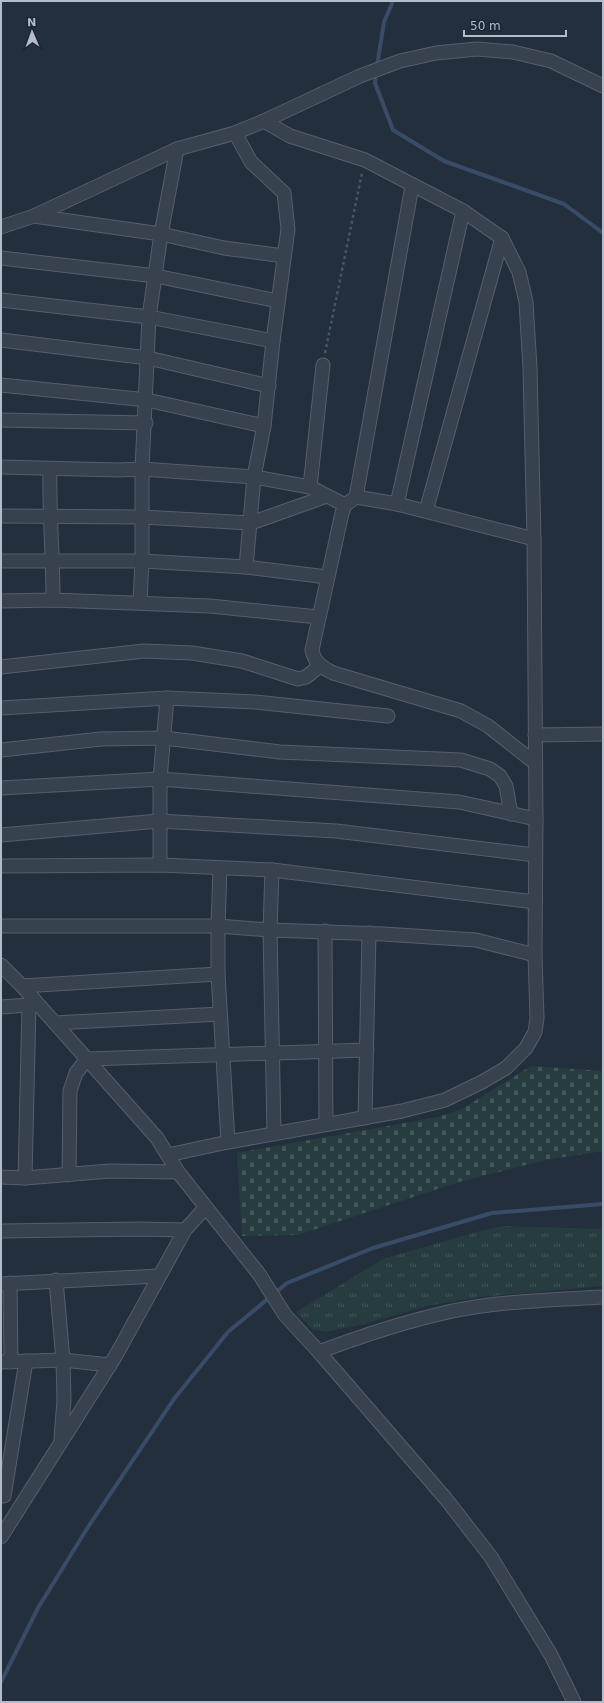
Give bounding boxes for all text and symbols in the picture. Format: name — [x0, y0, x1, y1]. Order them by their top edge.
north arrow — [12, 12, 52, 52]
scale bar — [464, 12, 566, 38]
text: N — [27, 16, 37, 29]
text: 50 m — [470, 19, 501, 33]

